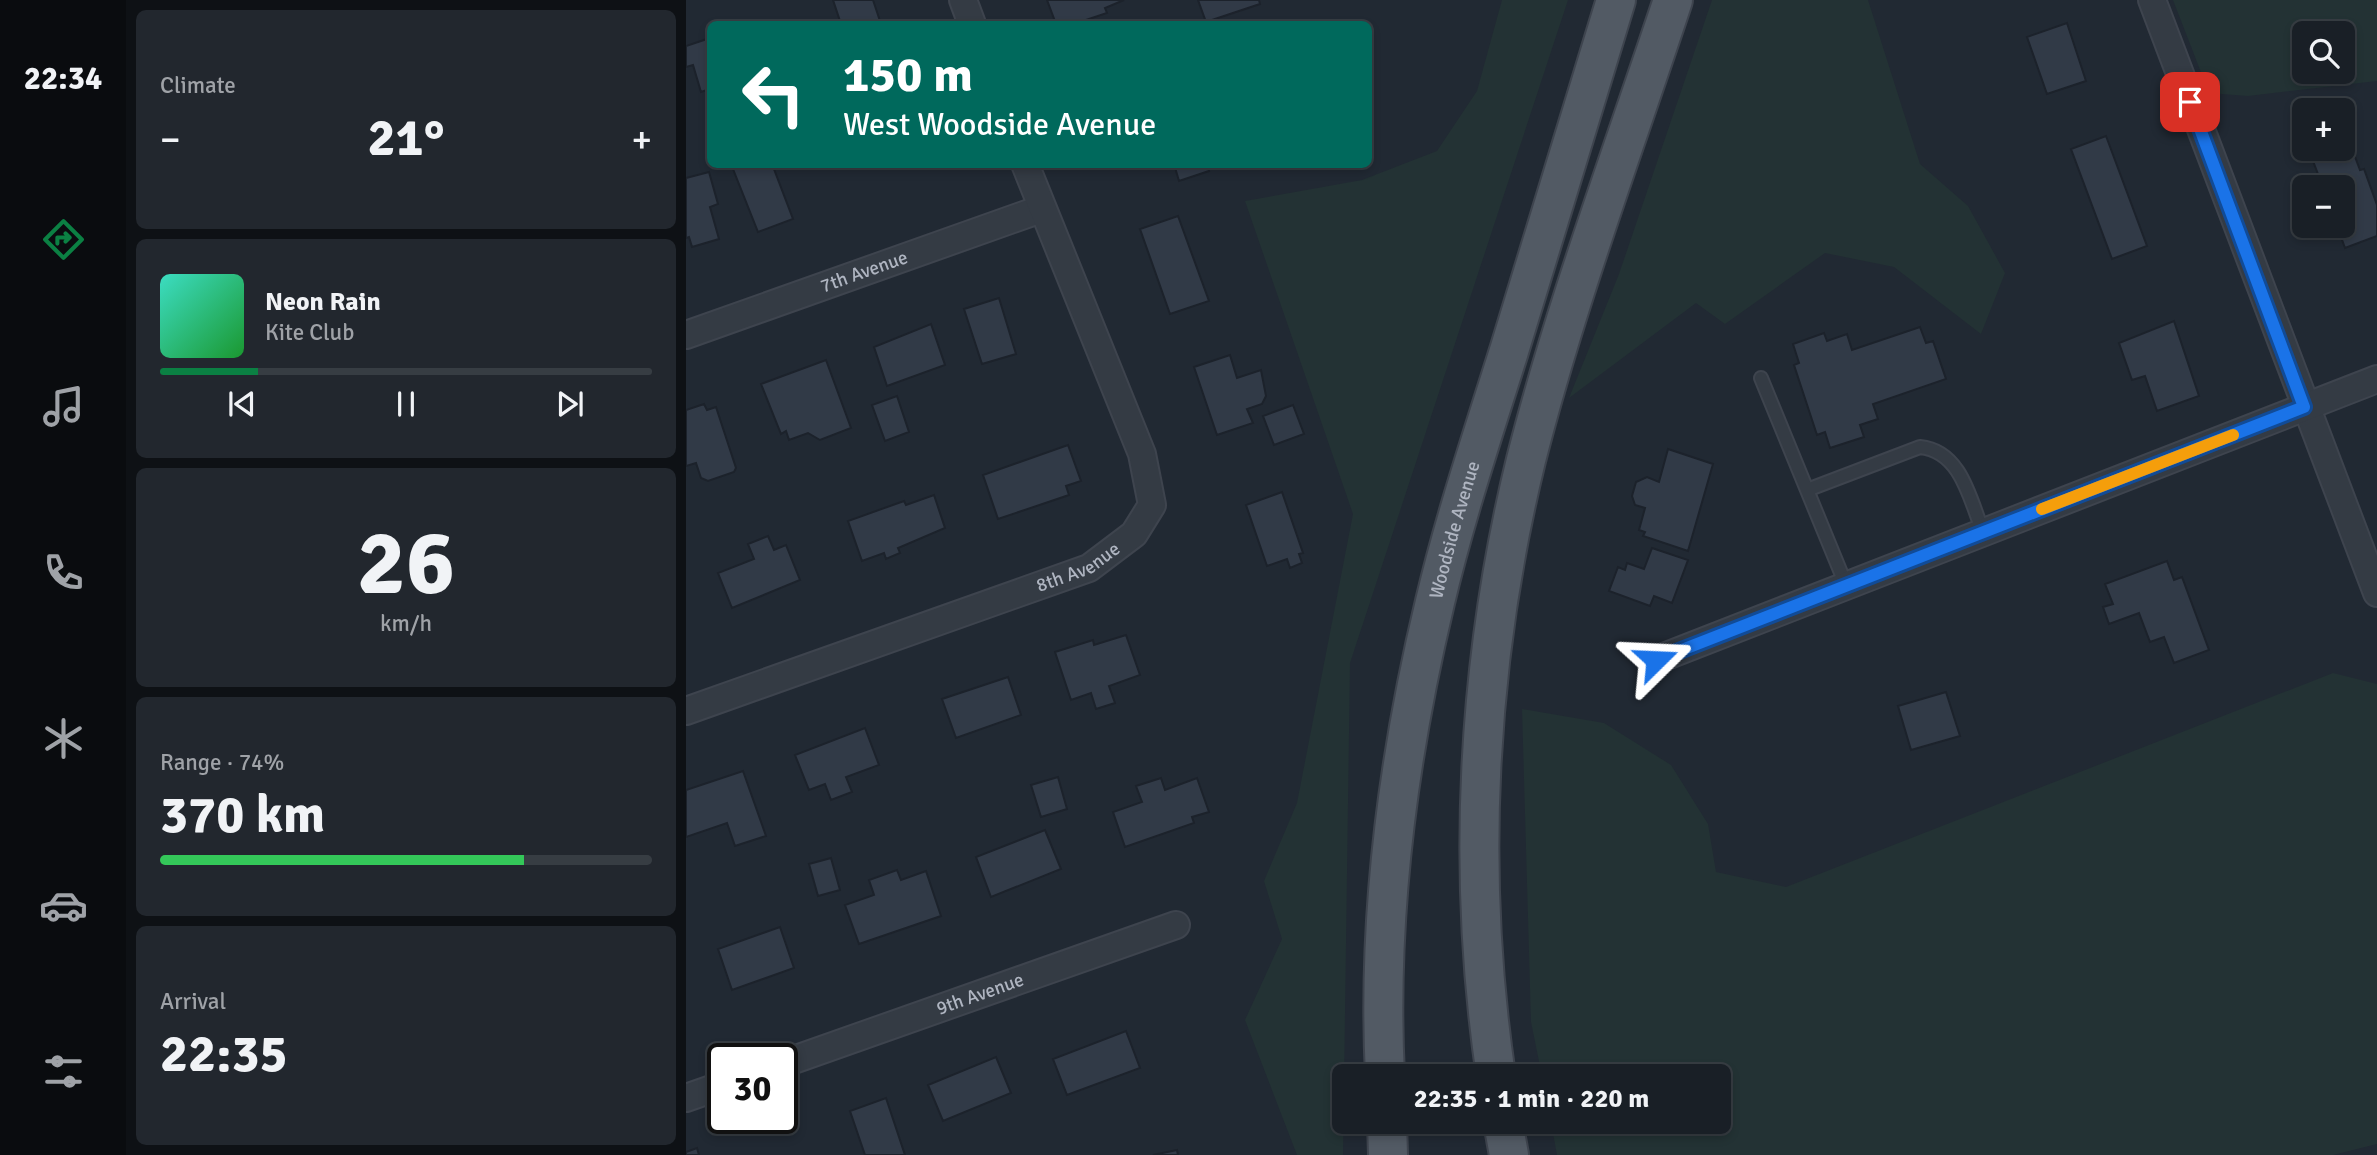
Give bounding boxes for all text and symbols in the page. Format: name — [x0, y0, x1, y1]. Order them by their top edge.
map controls — [2292, 21, 2355, 238]
button: search — [2292, 21, 2355, 84]
text: 150 m — [843, 45, 973, 105]
icon: left — [728, 49, 819, 140]
text: 22:34 — [24, 59, 102, 98]
text: Climate — [160, 71, 236, 100]
pin — [2160, 72, 2220, 132]
icon: arrive — [2171, 83, 2209, 121]
button: + — [2292, 98, 2355, 161]
text: West Woodside Avenue — [843, 105, 1156, 144]
text: 21° — [368, 106, 444, 170]
text: − — [160, 116, 181, 163]
text: + — [631, 116, 652, 163]
button: − — [2292, 175, 2355, 238]
icon: directions — [39, 215, 88, 264]
street label: 7th Avenue — [817, 245, 911, 298]
text: Neon Rain — [265, 286, 381, 318]
text: Kite Club — [265, 318, 354, 347]
icon: music — [39, 382, 88, 431]
icon: previous — [223, 385, 261, 423]
icon: pause — [387, 385, 425, 423]
icon: next — [551, 385, 589, 423]
street label: Woodside Avenue — [1424, 458, 1486, 601]
text: 26 — [357, 507, 455, 620]
street label: 8th Avenue — [1033, 537, 1125, 598]
icon: phone — [39, 548, 88, 597]
text: km/h — [380, 609, 432, 638]
position arrow — [1619, 623, 1693, 697]
icon: climate — [39, 714, 88, 763]
text: Range · 74% — [160, 748, 284, 777]
text: 370 km — [160, 783, 325, 847]
icon: car — [39, 881, 88, 930]
street label: 9th Avenue — [933, 968, 1027, 1021]
text: Arrival — [160, 987, 226, 1016]
text: 22:35 — [160, 1022, 288, 1086]
speed limit sign: 30 — [707, 1043, 798, 1134]
icon: filters — [39, 1047, 88, 1096]
text: 22:35 · 1 min · 220 m — [1414, 1083, 1649, 1115]

